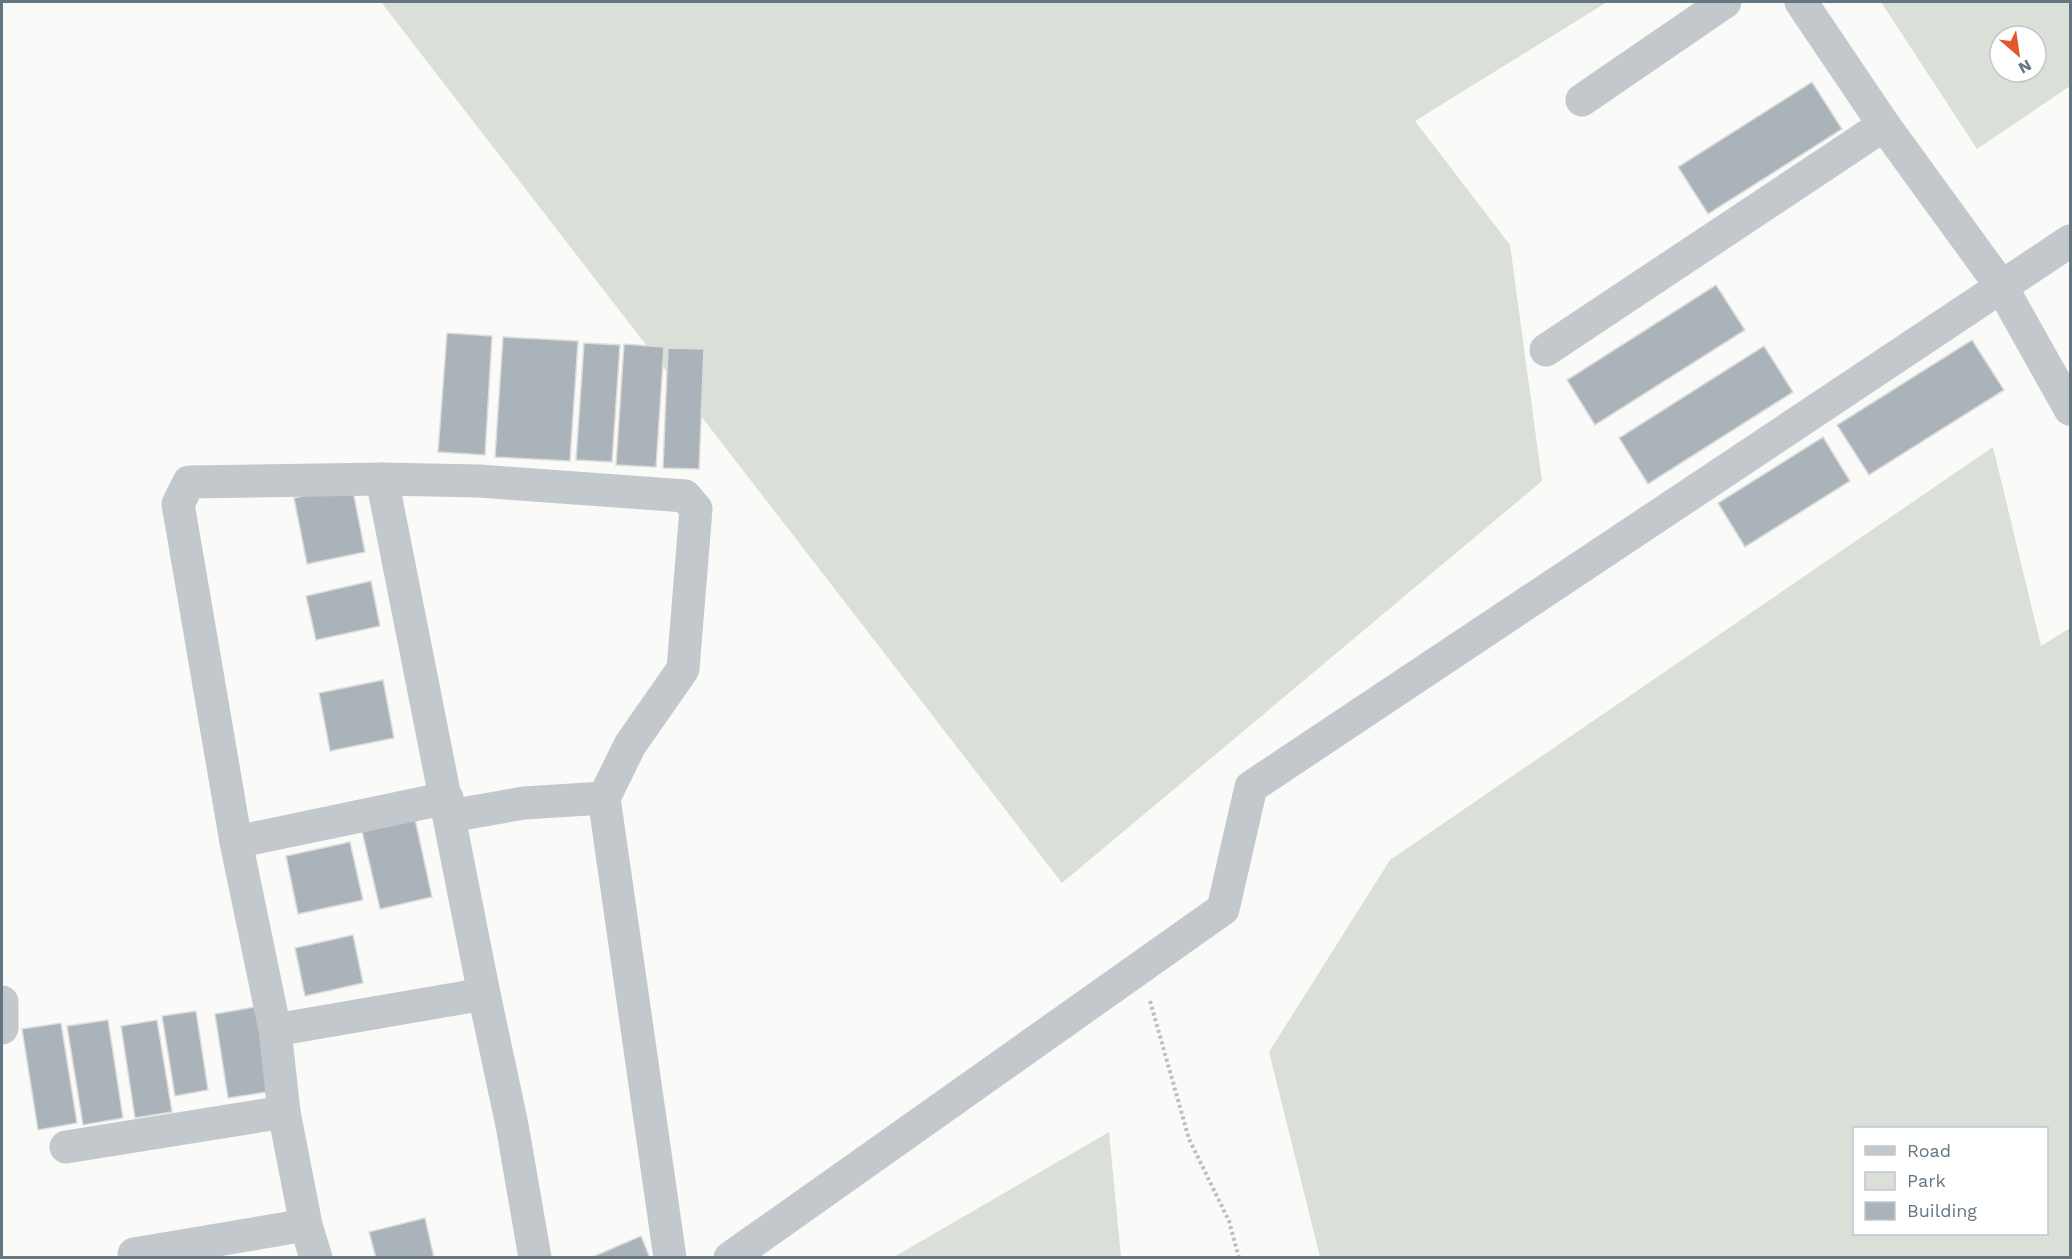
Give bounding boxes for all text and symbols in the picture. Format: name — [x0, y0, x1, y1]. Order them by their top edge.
north arrow — [1988, 24, 2048, 84]
text: N — [2015, 55, 2035, 78]
legend — [1853, 1127, 2048, 1235]
text: Road — [1907, 1140, 1951, 1161]
text: Park — [1907, 1170, 1946, 1191]
text: Building — [1907, 1200, 1977, 1221]

